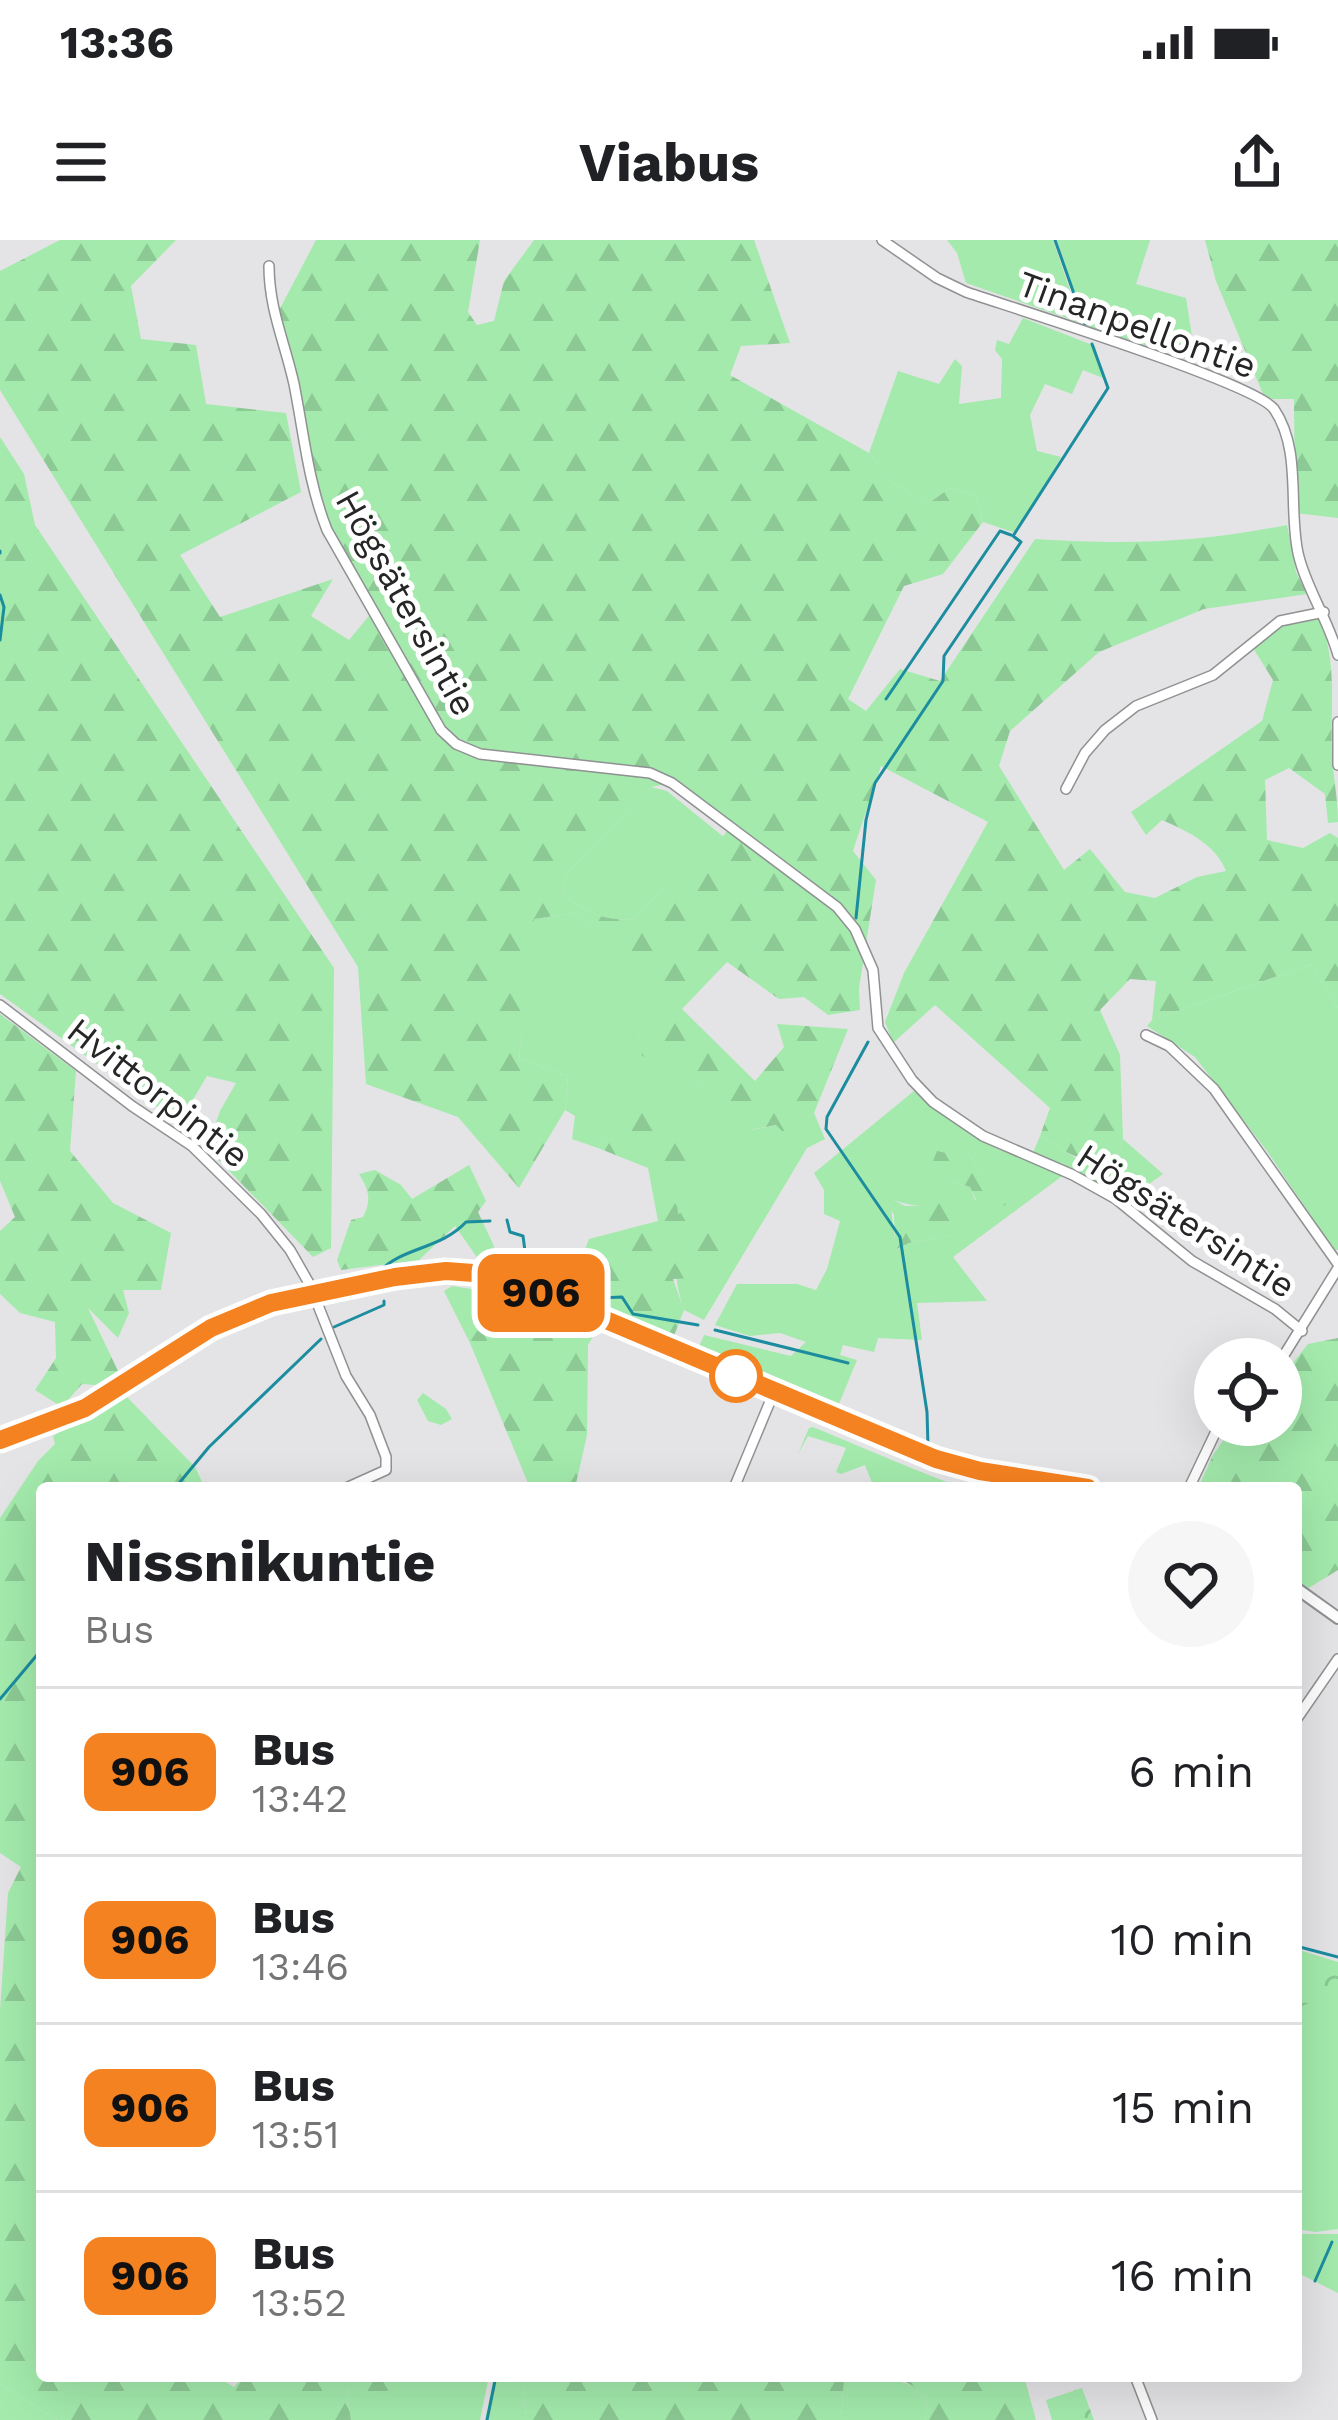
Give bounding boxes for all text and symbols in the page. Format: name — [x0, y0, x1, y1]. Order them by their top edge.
text: 13:36 — [60, 16, 174, 69]
icon: menu — [48, 129, 114, 195]
icon: share — [1224, 129, 1290, 195]
text: Viabus — [579, 131, 759, 194]
street label: Tinanpellontie — [1012, 262, 1262, 388]
street label: Högsätersintie — [327, 483, 485, 723]
street label: Hvittorpintie — [59, 1009, 257, 1177]
street label: Högsätersintie — [1069, 1135, 1303, 1307]
line badge: 906 — [472, 1254, 610, 1332]
text: 906 — [502, 1268, 580, 1317]
map controls — [1194, 1338, 1302, 1446]
button: locate — [1194, 1338, 1302, 1446]
unlabelled marker — [711, 1351, 761, 1401]
button: heart — [1128, 1521, 1254, 1647]
text: Nissnikuntie — [84, 1528, 436, 1595]
text: Bus — [84, 1607, 154, 1652]
text: Bus — [252, 1723, 335, 1776]
text: 6 min — [1129, 1745, 1254, 1798]
text: 906 — [111, 1747, 189, 1796]
text: 13:42 — [252, 1776, 348, 1821]
text: Bus — [252, 1891, 335, 1944]
text: 10 min — [1110, 1913, 1254, 1966]
text: 906 — [111, 1915, 189, 1964]
text: 13:46 — [252, 1944, 349, 1989]
text: Bus — [252, 2059, 335, 2112]
text: 15 min — [1112, 2081, 1254, 2134]
text: 906 — [111, 2083, 189, 2132]
text: 13:51 — [252, 2112, 339, 2157]
text: Bus — [252, 2227, 335, 2280]
text: 16 min — [1111, 2249, 1254, 2302]
text: 906 — [111, 2251, 189, 2300]
text: 13:52 — [252, 2280, 347, 2325]

